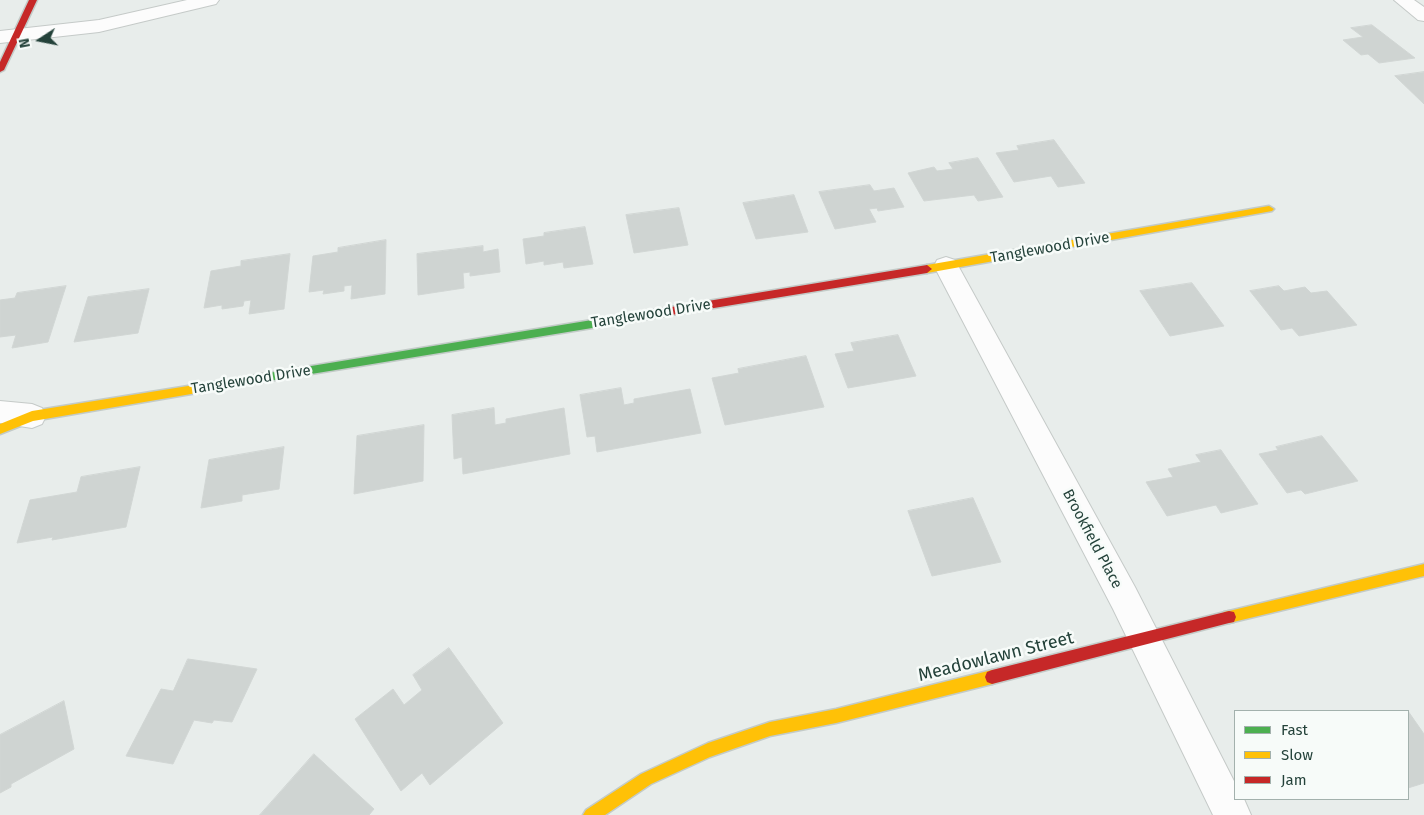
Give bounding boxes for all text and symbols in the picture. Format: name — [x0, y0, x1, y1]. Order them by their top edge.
north arrow — [15, 15, 65, 65]
text: N — [16, 37, 34, 49]
street label: Tanglewood Drive — [989, 229, 1111, 267]
street label: Tanglewood Drive — [590, 296, 712, 332]
street label: Tanglewood Drive — [190, 362, 312, 398]
street label: Brookfield Place — [1058, 486, 1126, 592]
street label: Meadowlawn Street — [916, 627, 1076, 687]
legend — [1234, 710, 1409, 800]
text: Fast — [1281, 721, 1308, 739]
text: Slow — [1281, 746, 1313, 764]
text: Jam — [1281, 771, 1307, 789]

